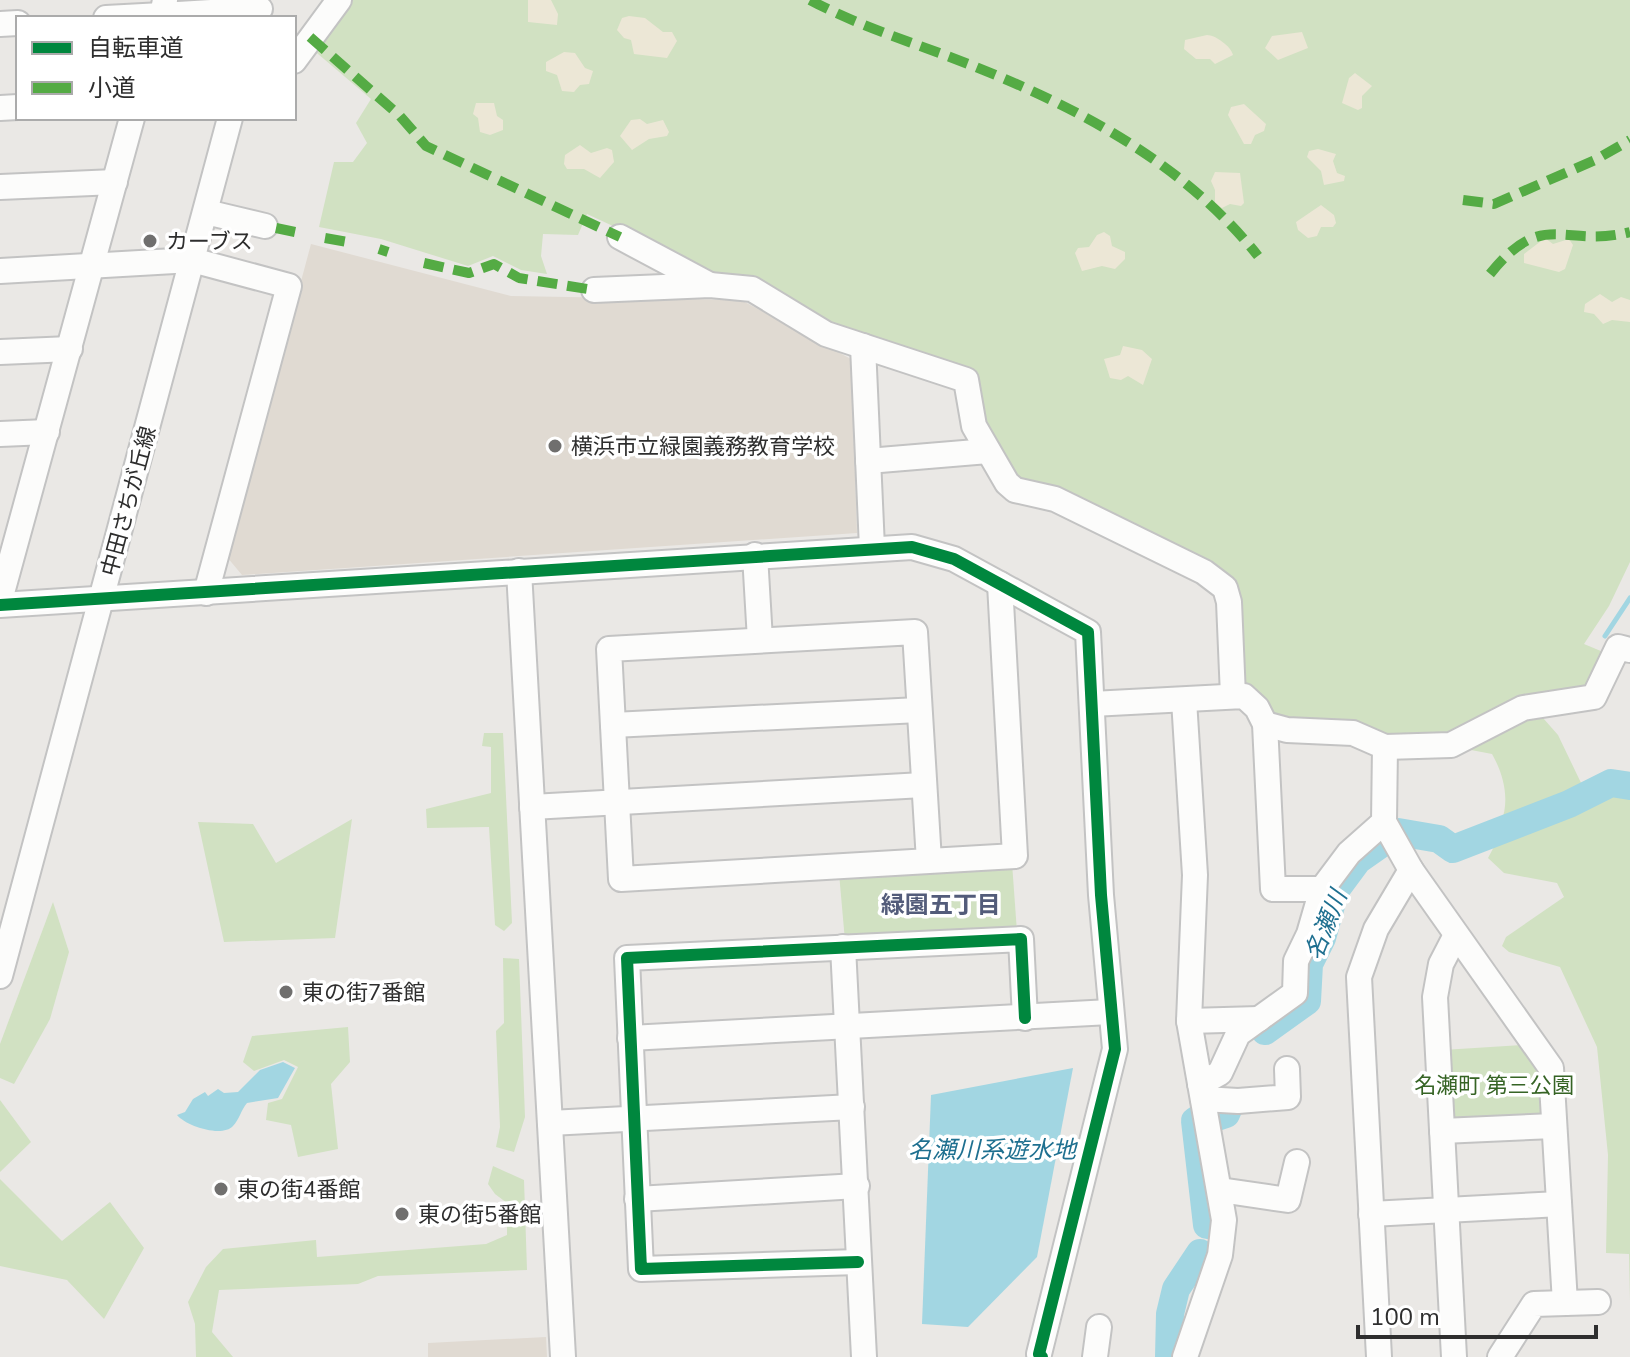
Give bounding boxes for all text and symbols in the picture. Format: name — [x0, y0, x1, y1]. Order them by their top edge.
legend — [16, 16, 296, 120]
text: 自転車道 — [88, 32, 184, 64]
text: 小道 — [88, 72, 136, 104]
place label: カーブス — [166, 227, 253, 257]
marker: カーブス — [141, 232, 159, 250]
street label: 中田さちが丘線 — [95, 423, 163, 580]
place label: 横浜市立緑園義務教育学校 — [571, 432, 835, 462]
marker: 横浜市立緑園義務教育学校 — [546, 437, 564, 455]
water label: 名瀬川 — [1298, 883, 1355, 964]
district label: 緑園五丁目 — [881, 889, 1001, 921]
place label: 東の街7番館 — [302, 978, 425, 1008]
marker: 東の街7番館 — [277, 983, 295, 1001]
park label: 名瀬町 第三公園 — [1414, 1071, 1574, 1101]
water label: 名瀬川系遊水地 — [908, 1134, 1079, 1166]
place label: 東の街4番館 — [237, 1175, 360, 1205]
marker: 東の街4番館 — [212, 1180, 230, 1198]
place label: 東の街5番館 — [418, 1200, 541, 1230]
marker: 東の街5番館 — [393, 1205, 411, 1223]
scale bar — [1358, 1289, 1596, 1339]
text: 100 m — [1370, 1301, 1440, 1333]

